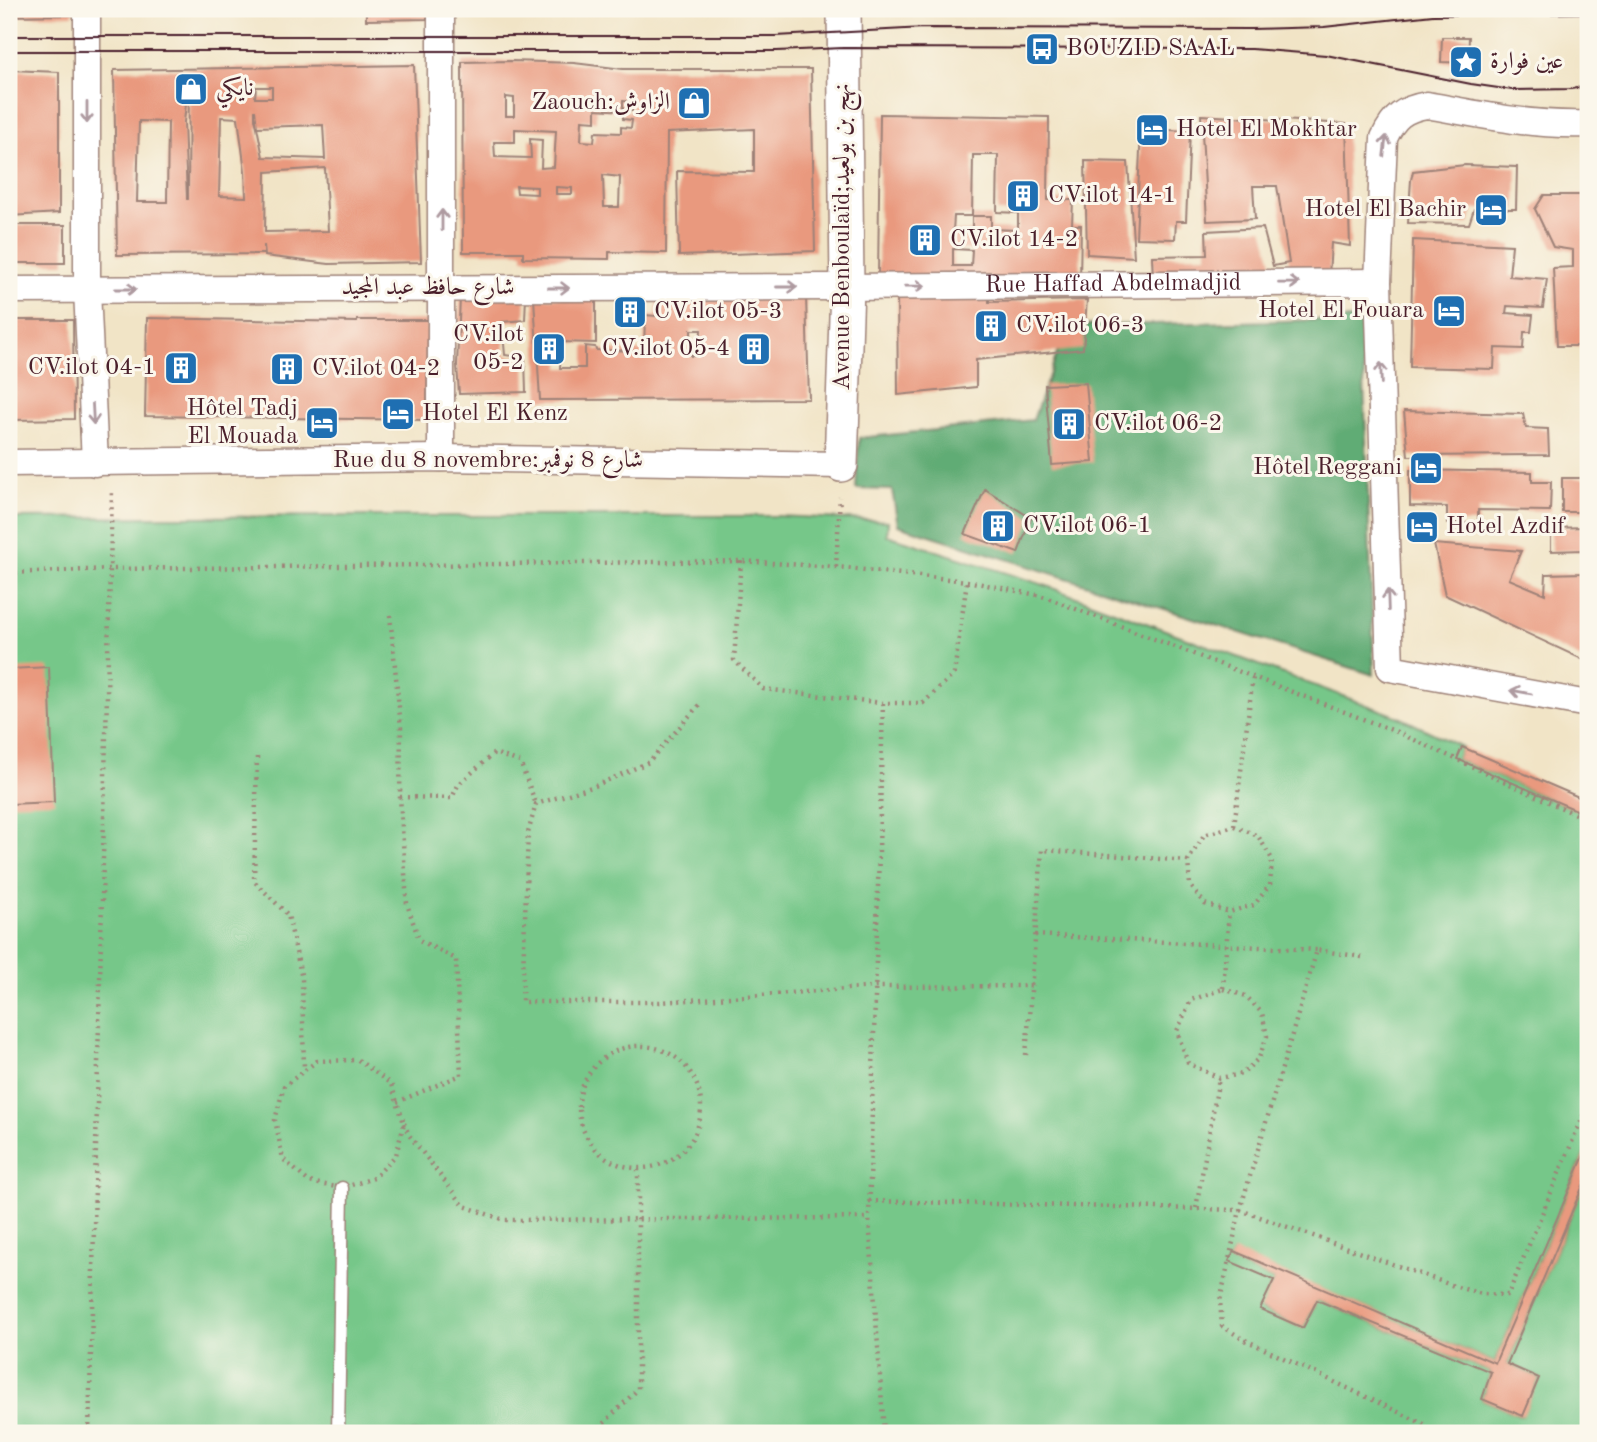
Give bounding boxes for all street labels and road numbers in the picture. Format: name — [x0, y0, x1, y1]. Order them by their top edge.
street label: Avenue Benboulaïd;نهج بن بولعيد — [831, 83, 862, 391]
street label: Rue Haffad Abdelmadjid — [985, 271, 1241, 298]
street label: شارع حافظ عبد المجيد — [341, 275, 515, 306]
street label: Rue du 8 novembre;شارع 8 نوفمبر — [333, 448, 643, 479]

